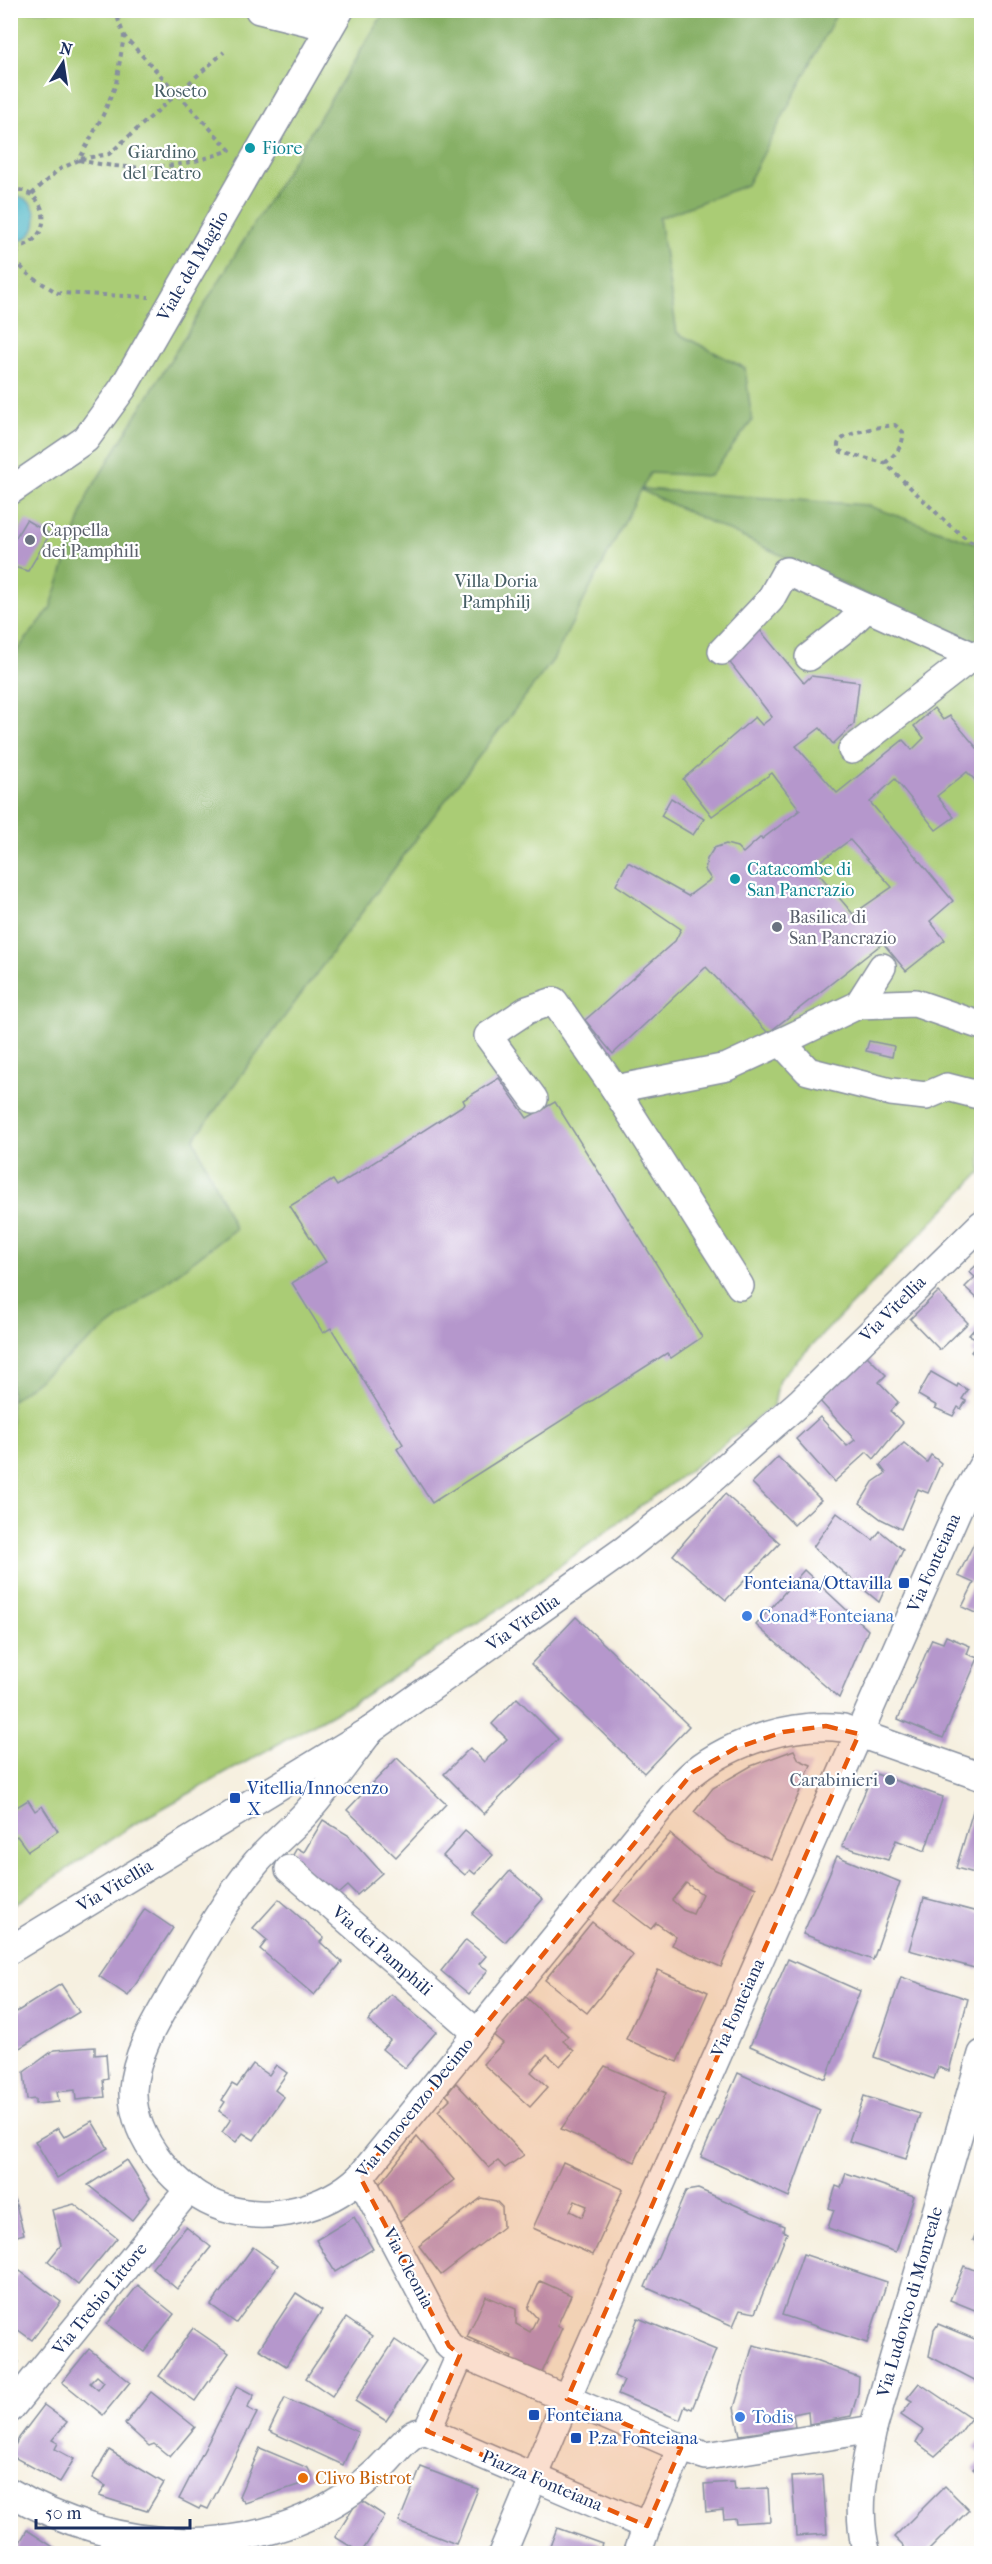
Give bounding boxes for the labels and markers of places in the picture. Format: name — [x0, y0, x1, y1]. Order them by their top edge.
place label: Fiore — [262, 138, 302, 159]
marker: Fiore — [243, 141, 257, 155]
place label: Cappella dei Pamphili — [42, 520, 140, 562]
marker: Cappella dei Pamphili — [23, 533, 37, 547]
place label: Catacombe di San Pancrazio — [747, 859, 855, 901]
marker: Catacombe di San Pancrazio — [728, 872, 742, 886]
place label: Basilica di San Pancrazio — [789, 907, 897, 949]
marker: Basilica di San Pancrazio — [770, 920, 784, 934]
place label: Fonteiana/Ottavilla — [743, 1573, 893, 1594]
marker: Fonteiana/Ottavilla — [897, 1576, 911, 1590]
place label: Conad*Fonteiana — [759, 1606, 895, 1627]
marker: Conad*Fonteiana — [740, 1609, 754, 1623]
place label: Carabinieri — [789, 1770, 879, 1791]
marker: Carabinieri — [883, 1773, 897, 1787]
place label: Vitellia/Innocenzo X — [246, 1778, 388, 1820]
marker: Vitellia/Innocenzo X — [228, 1791, 242, 1805]
place label: Fonteiana — [546, 2405, 623, 2426]
place label: Todis — [752, 2407, 794, 2428]
marker: Fonteiana — [527, 2408, 541, 2422]
marker: Todis — [733, 2410, 747, 2424]
place label: P.za Fonteiana — [588, 2428, 699, 2449]
marker: P.za Fonteiana — [569, 2431, 583, 2445]
place label: Clivo Bistrot — [315, 2468, 412, 2489]
marker: Clivo Bistrot — [296, 2471, 310, 2485]

